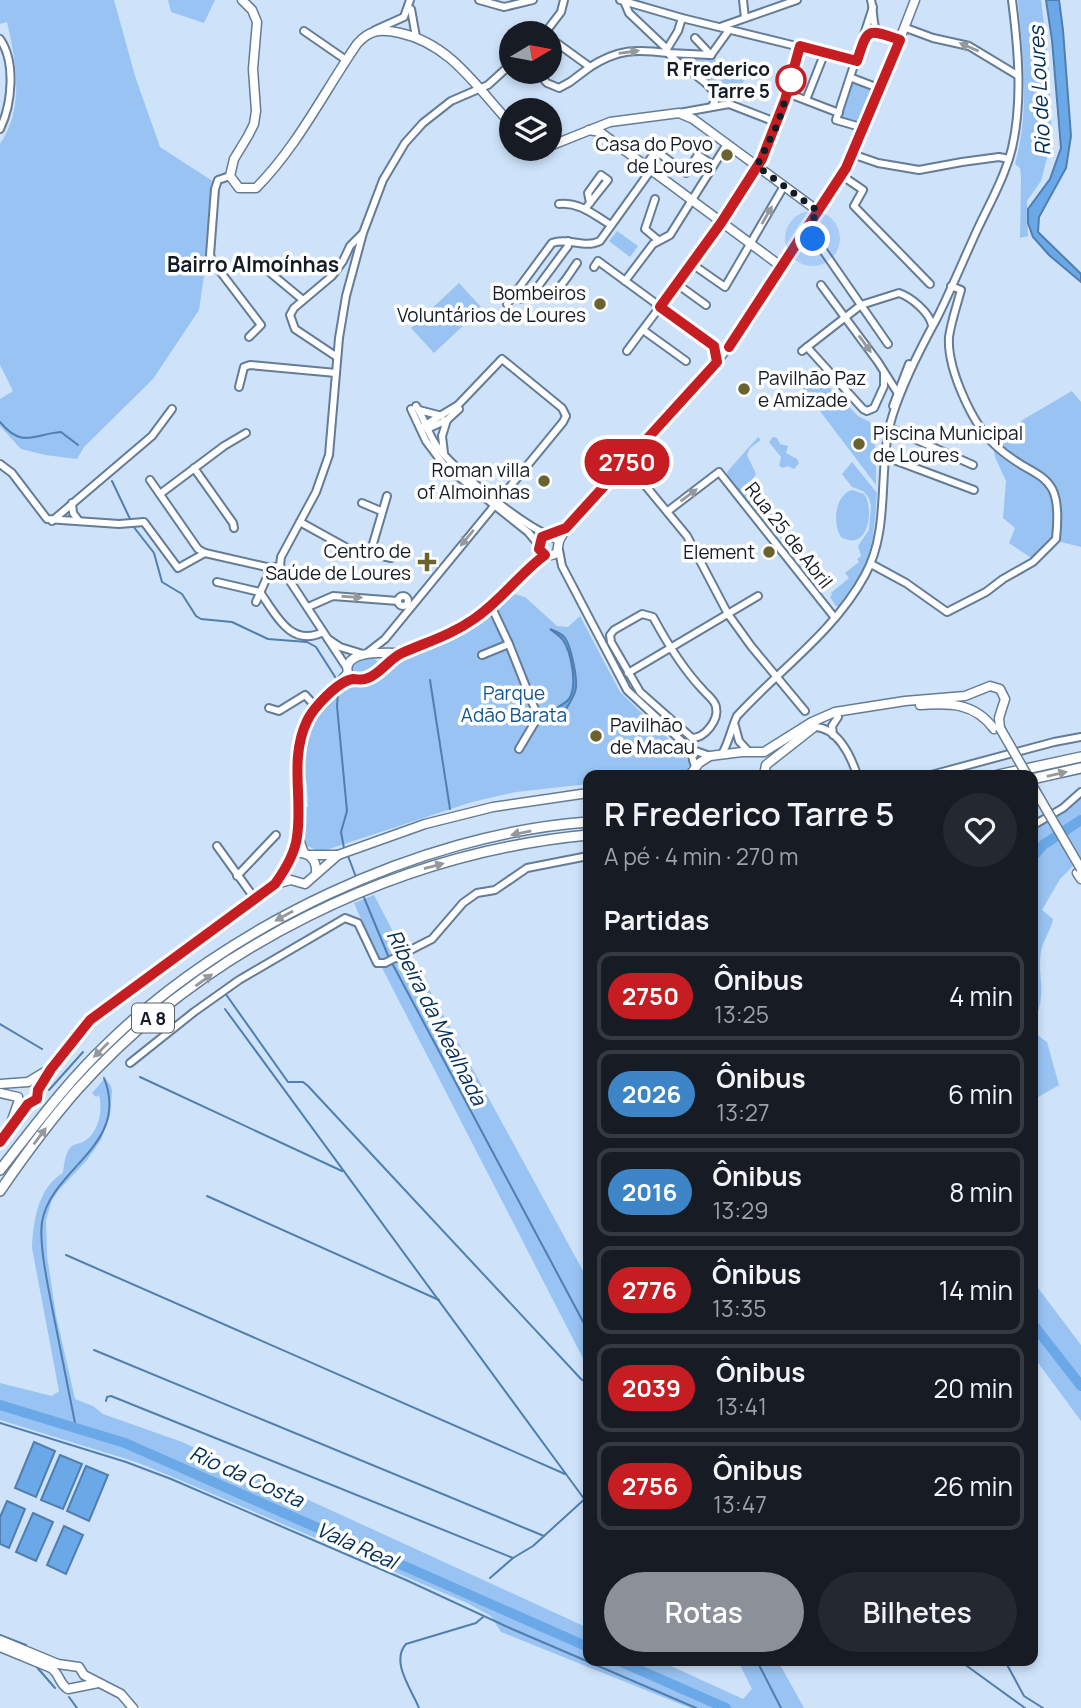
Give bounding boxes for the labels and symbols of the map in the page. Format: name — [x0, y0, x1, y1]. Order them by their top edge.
north arrow — [499, 21, 562, 84]
water label: Rio de Loures — [1022, 23, 1056, 157]
one-way arrow — [959, 41, 980, 52]
one-way arrow — [618, 46, 640, 57]
place label: R Frederico Tarre 5 — [666, 56, 770, 104]
marker: R Frederico Tarre 5 — [776, 65, 806, 95]
place label: Casa do Povo de Loures — [595, 131, 713, 179]
marker: Casa do Povo de Loures — [719, 147, 735, 163]
one-way arrow — [761, 206, 774, 225]
your location — [795, 221, 830, 256]
district label: Bairro Almoínhas — [167, 250, 339, 278]
place label: Bombeiros Voluntários de Loures — [397, 280, 586, 328]
marker: Bombeiros Voluntários de Loures — [592, 296, 608, 312]
one-way arrow — [858, 335, 872, 353]
place label: Pavilhão Paz e Amizade — [758, 365, 866, 413]
marker: Pavilhão Paz e Amizade — [736, 381, 752, 397]
place label: Piscina Municipal de Loures — [873, 420, 1023, 468]
marker: Piscina Municipal de Loures — [851, 436, 867, 452]
line badge: 2750 — [578, 439, 676, 485]
place label: Roman villa of Almoinhas — [417, 457, 530, 505]
marker: Roman villa of Almoinhas — [536, 473, 552, 489]
street label: Rua 25 de Abril — [739, 476, 839, 594]
one-way arrow — [680, 489, 698, 503]
one-way arrow — [460, 529, 475, 547]
place label: Centro de Saúde de Loures — [265, 538, 411, 586]
place label: Element — [683, 539, 755, 565]
marker: Element — [761, 544, 777, 560]
marker: Centro de Saúde de Loures — [417, 552, 437, 572]
one-way arrow — [341, 592, 363, 603]
park label: Parque Adão Barata — [461, 680, 567, 728]
place label: Pavilhão de Macau — [610, 712, 695, 760]
marker: Pavilhão de Macau — [588, 728, 604, 744]
one-way arrow — [1046, 768, 1068, 779]
one-way arrow — [510, 827, 532, 838]
one-way arrow — [424, 861, 445, 871]
one-way arrow — [275, 910, 294, 922]
water label: Ribeira da Mealhada — [381, 924, 494, 1111]
one-way arrow — [195, 973, 213, 987]
road number: A 8 — [132, 1003, 174, 1032]
one-way arrow — [93, 1041, 110, 1057]
one-way arrow — [32, 1127, 46, 1145]
water label: Rio da Costa — [186, 1438, 309, 1514]
water label: Vala Real — [312, 1515, 405, 1577]

